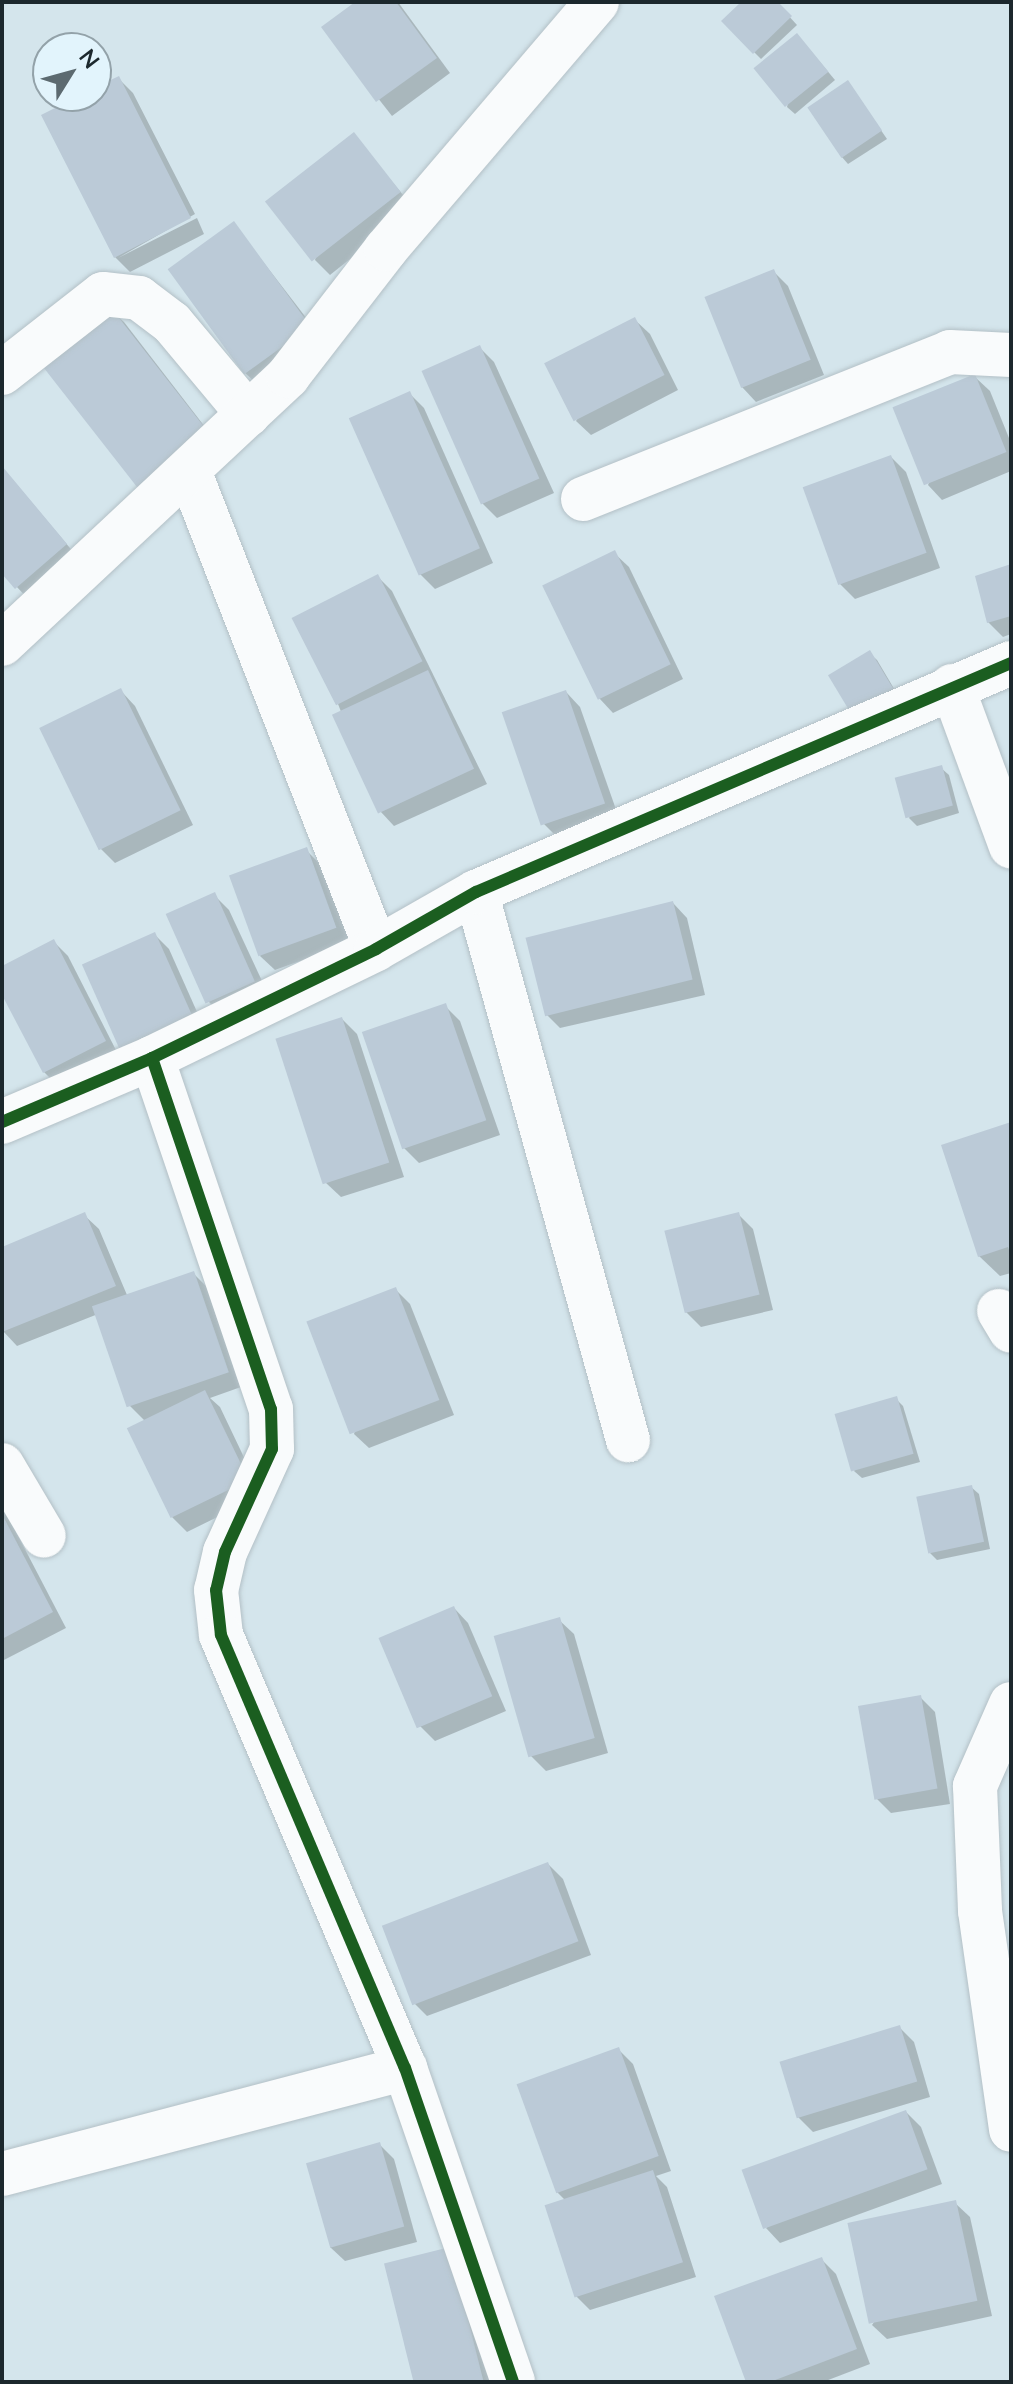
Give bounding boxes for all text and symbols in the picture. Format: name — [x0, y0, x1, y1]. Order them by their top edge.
north arrow — [32, 32, 112, 112]
text: N — [74, 44, 106, 73]

